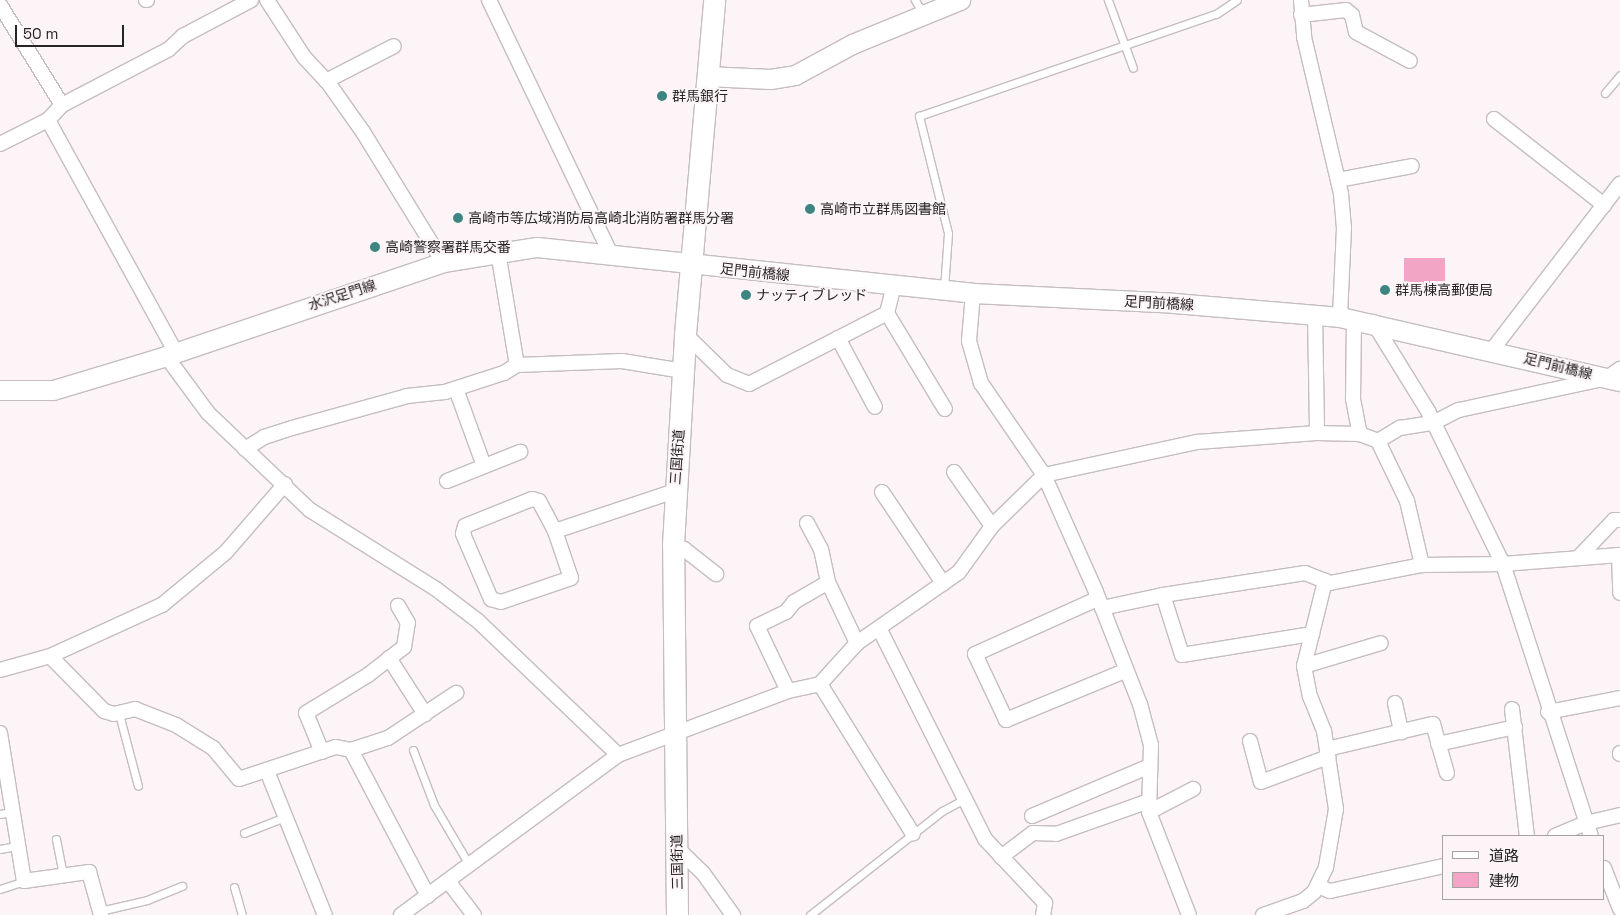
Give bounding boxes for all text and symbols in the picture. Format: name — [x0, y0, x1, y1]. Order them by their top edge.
scale bar — [18, 15, 126, 47]
text: 50 m — [23, 24, 58, 43]
place label: 群馬銀行 — [672, 88, 728, 104]
marker: 群馬銀行 — [656, 90, 668, 102]
place label: 高崎市立群馬図書館 — [820, 201, 946, 217]
marker: 高崎市立群馬図書館 — [804, 203, 816, 215]
place label: 高崎市等広域消防局高崎北消防署群馬分署 — [468, 210, 734, 226]
marker: 高崎市等広域消防局高崎北消防署群馬分署 — [452, 212, 464, 224]
place label: 高崎警察署群馬交番 — [385, 239, 511, 255]
marker: 高崎警察署群馬交番 — [369, 241, 381, 253]
street label: 足門前橋線 — [719, 260, 791, 284]
street label: 水沢足門線 — [306, 276, 378, 314]
place label: 群馬棟高郵便局 — [1395, 282, 1493, 298]
marker: 群馬棟高郵便局 — [1379, 284, 1391, 296]
place label: ナッティブレッド — [756, 287, 868, 303]
marker: ナッティブレッド — [740, 289, 752, 301]
street label: 足門前橋線 — [1124, 293, 1194, 313]
street label: 足門前橋線 — [1522, 349, 1594, 383]
street label: 三国街道 — [667, 428, 687, 486]
street label: 三国街道 — [668, 834, 686, 890]
legend — [1442, 835, 1605, 900]
text: 道路 — [1489, 846, 1519, 865]
text: 建物 — [1489, 871, 1519, 890]

